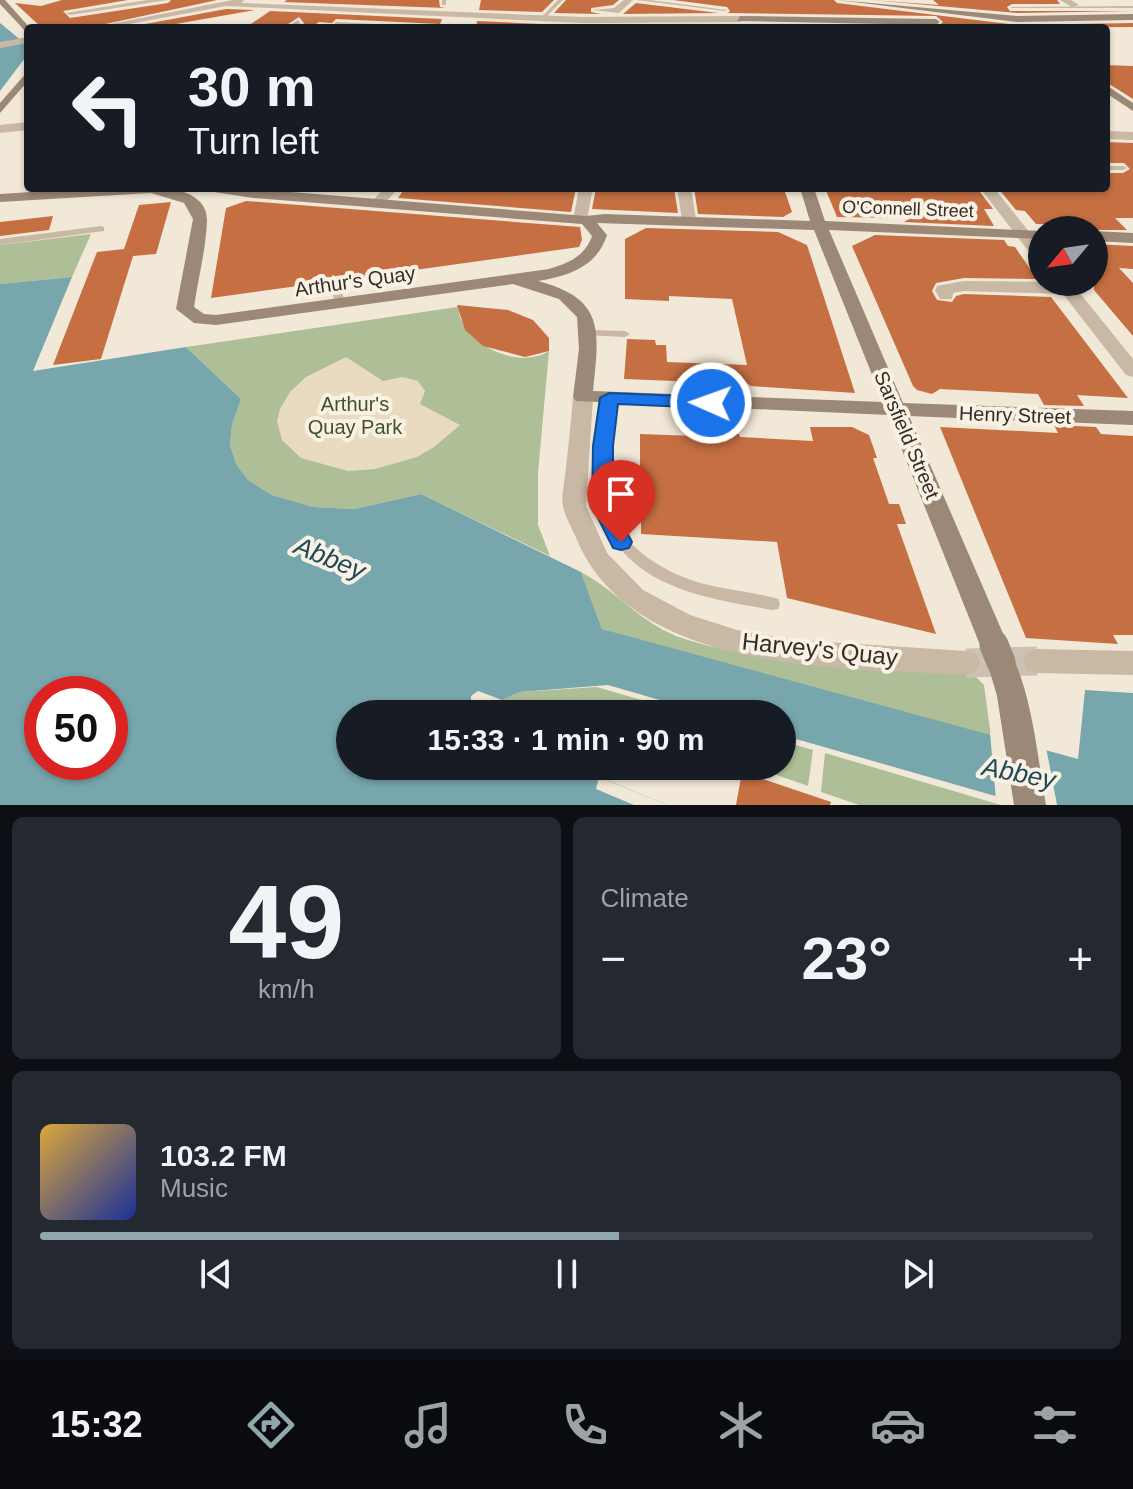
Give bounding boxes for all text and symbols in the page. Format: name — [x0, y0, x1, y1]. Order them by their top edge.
text: 30 m — [188, 55, 316, 118]
icon: left — [56, 56, 160, 160]
text: Turn left — [188, 121, 319, 162]
street label: O'Connell Street — [842, 197, 974, 221]
north arrow — [1028, 216, 1108, 296]
map controls — [1028, 216, 1108, 296]
street label: Arthur's Quay — [293, 262, 417, 300]
position arrow — [669, 361, 753, 445]
street label: Sarsfield Street — [870, 368, 944, 503]
park label: Arthur's Quay Park — [308, 393, 403, 438]
street label: Henry Street — [959, 402, 1072, 428]
pin — [587, 460, 655, 542]
icon: arrive — [599, 472, 643, 516]
water label: Abbey — [288, 530, 372, 586]
street label: Harvey's Quay — [741, 627, 899, 671]
speed limit sign: 50 — [24, 676, 128, 780]
text: 15:33 · 1 min · 90 m — [428, 723, 704, 756]
water label: Abbey — [978, 751, 1060, 795]
text: 49 — [228, 864, 344, 980]
text: Climate — [601, 883, 689, 913]
text: 23° — [801, 925, 892, 992]
text: − — [601, 934, 626, 983]
text: + — [1067, 934, 1093, 983]
text: km/h — [258, 974, 314, 1004]
text: 103.2 FM — [160, 1139, 287, 1172]
text: Music — [160, 1173, 228, 1203]
icon: previous — [194, 1252, 238, 1296]
icon: pause — [545, 1252, 589, 1296]
icon: next — [896, 1252, 940, 1296]
icon: directions — [243, 1397, 299, 1453]
icon: music — [400, 1397, 456, 1453]
icon: phone — [557, 1397, 613, 1453]
icon: climate — [713, 1397, 769, 1453]
icon: car — [870, 1397, 926, 1453]
icon: filters — [1027, 1397, 1083, 1453]
text: 15:32 — [50, 1404, 142, 1445]

